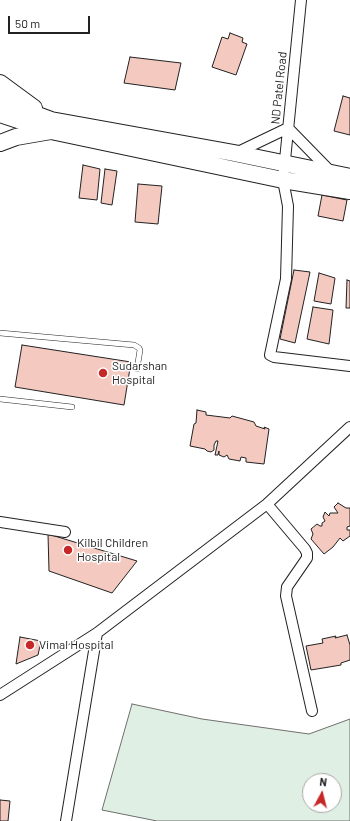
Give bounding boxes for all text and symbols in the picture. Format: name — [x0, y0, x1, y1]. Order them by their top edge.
scale bar — [10, 8, 92, 34]
text: 50 m — [15, 16, 40, 30]
street label: ND Patel Road — [268, 51, 290, 125]
place label: Sudarshan Hospital — [112, 359, 167, 387]
marker: Sudarshan Hospital — [97, 367, 109, 379]
place label: Kilbil Children Hospital — [77, 536, 148, 564]
marker: Kilbil Children Hospital — [62, 544, 74, 556]
place label: Vimal Hospital — [39, 638, 113, 652]
marker: Vimal Hospital — [24, 639, 36, 651]
north arrow — [302, 773, 342, 813]
text: N — [319, 775, 328, 788]

